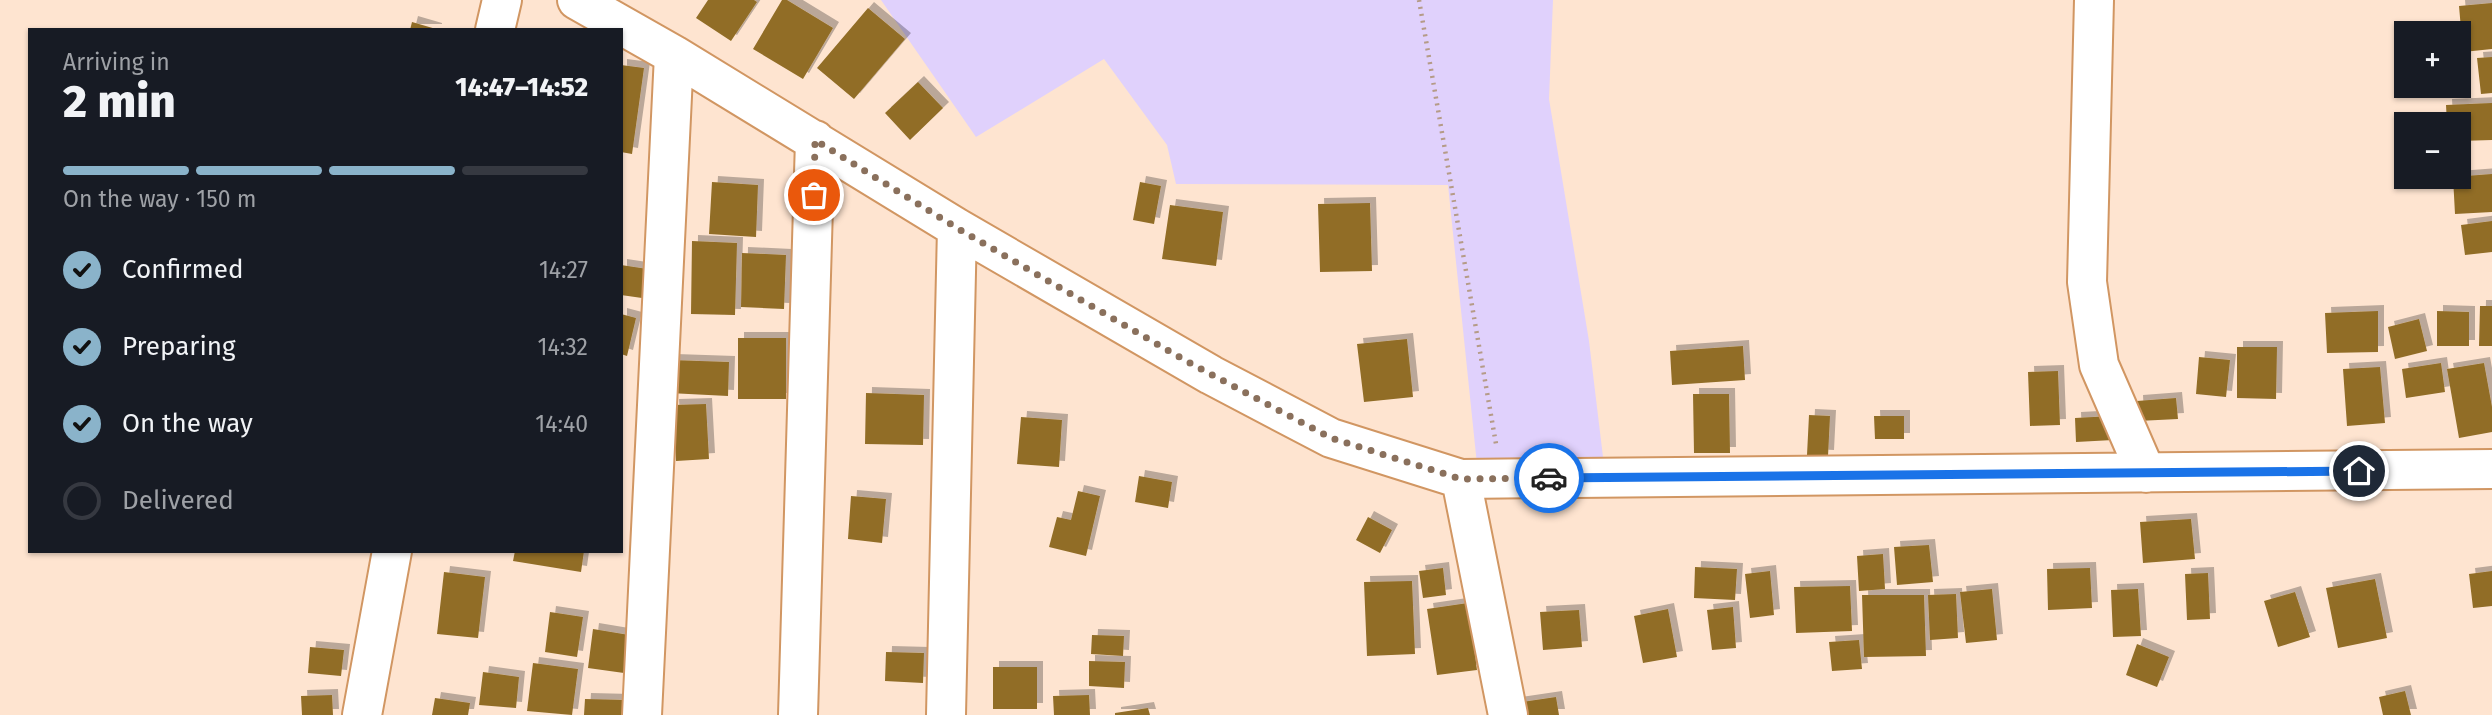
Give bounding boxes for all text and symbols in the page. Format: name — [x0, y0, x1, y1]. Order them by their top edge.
map controls — [2394, 21, 2471, 189]
button: + — [2394, 21, 2471, 98]
text: Arriving in — [63, 48, 170, 76]
text: 14:47–14:52 — [455, 72, 588, 103]
text: 2 min — [63, 74, 176, 129]
button: − — [2394, 112, 2471, 189]
pin — [784, 165, 844, 225]
icon: bag — [795, 176, 833, 214]
text: On the way · 150 m — [63, 185, 256, 213]
icon: check — [63, 251, 101, 289]
text: Confirmed — [122, 254, 243, 285]
text: 14:27 — [539, 256, 588, 284]
icon: check — [63, 328, 101, 366]
text: Preparing — [122, 331, 235, 362]
text: 14:32 — [537, 333, 588, 361]
icon: check — [63, 405, 101, 443]
text: On the way — [122, 408, 253, 439]
text: 14:40 — [535, 410, 588, 438]
pin — [2329, 441, 2389, 501]
courier — [1514, 443, 1584, 513]
icon: home — [2340, 452, 2378, 490]
icon: car — [1530, 459, 1568, 497]
text: Delivered — [122, 485, 234, 516]

